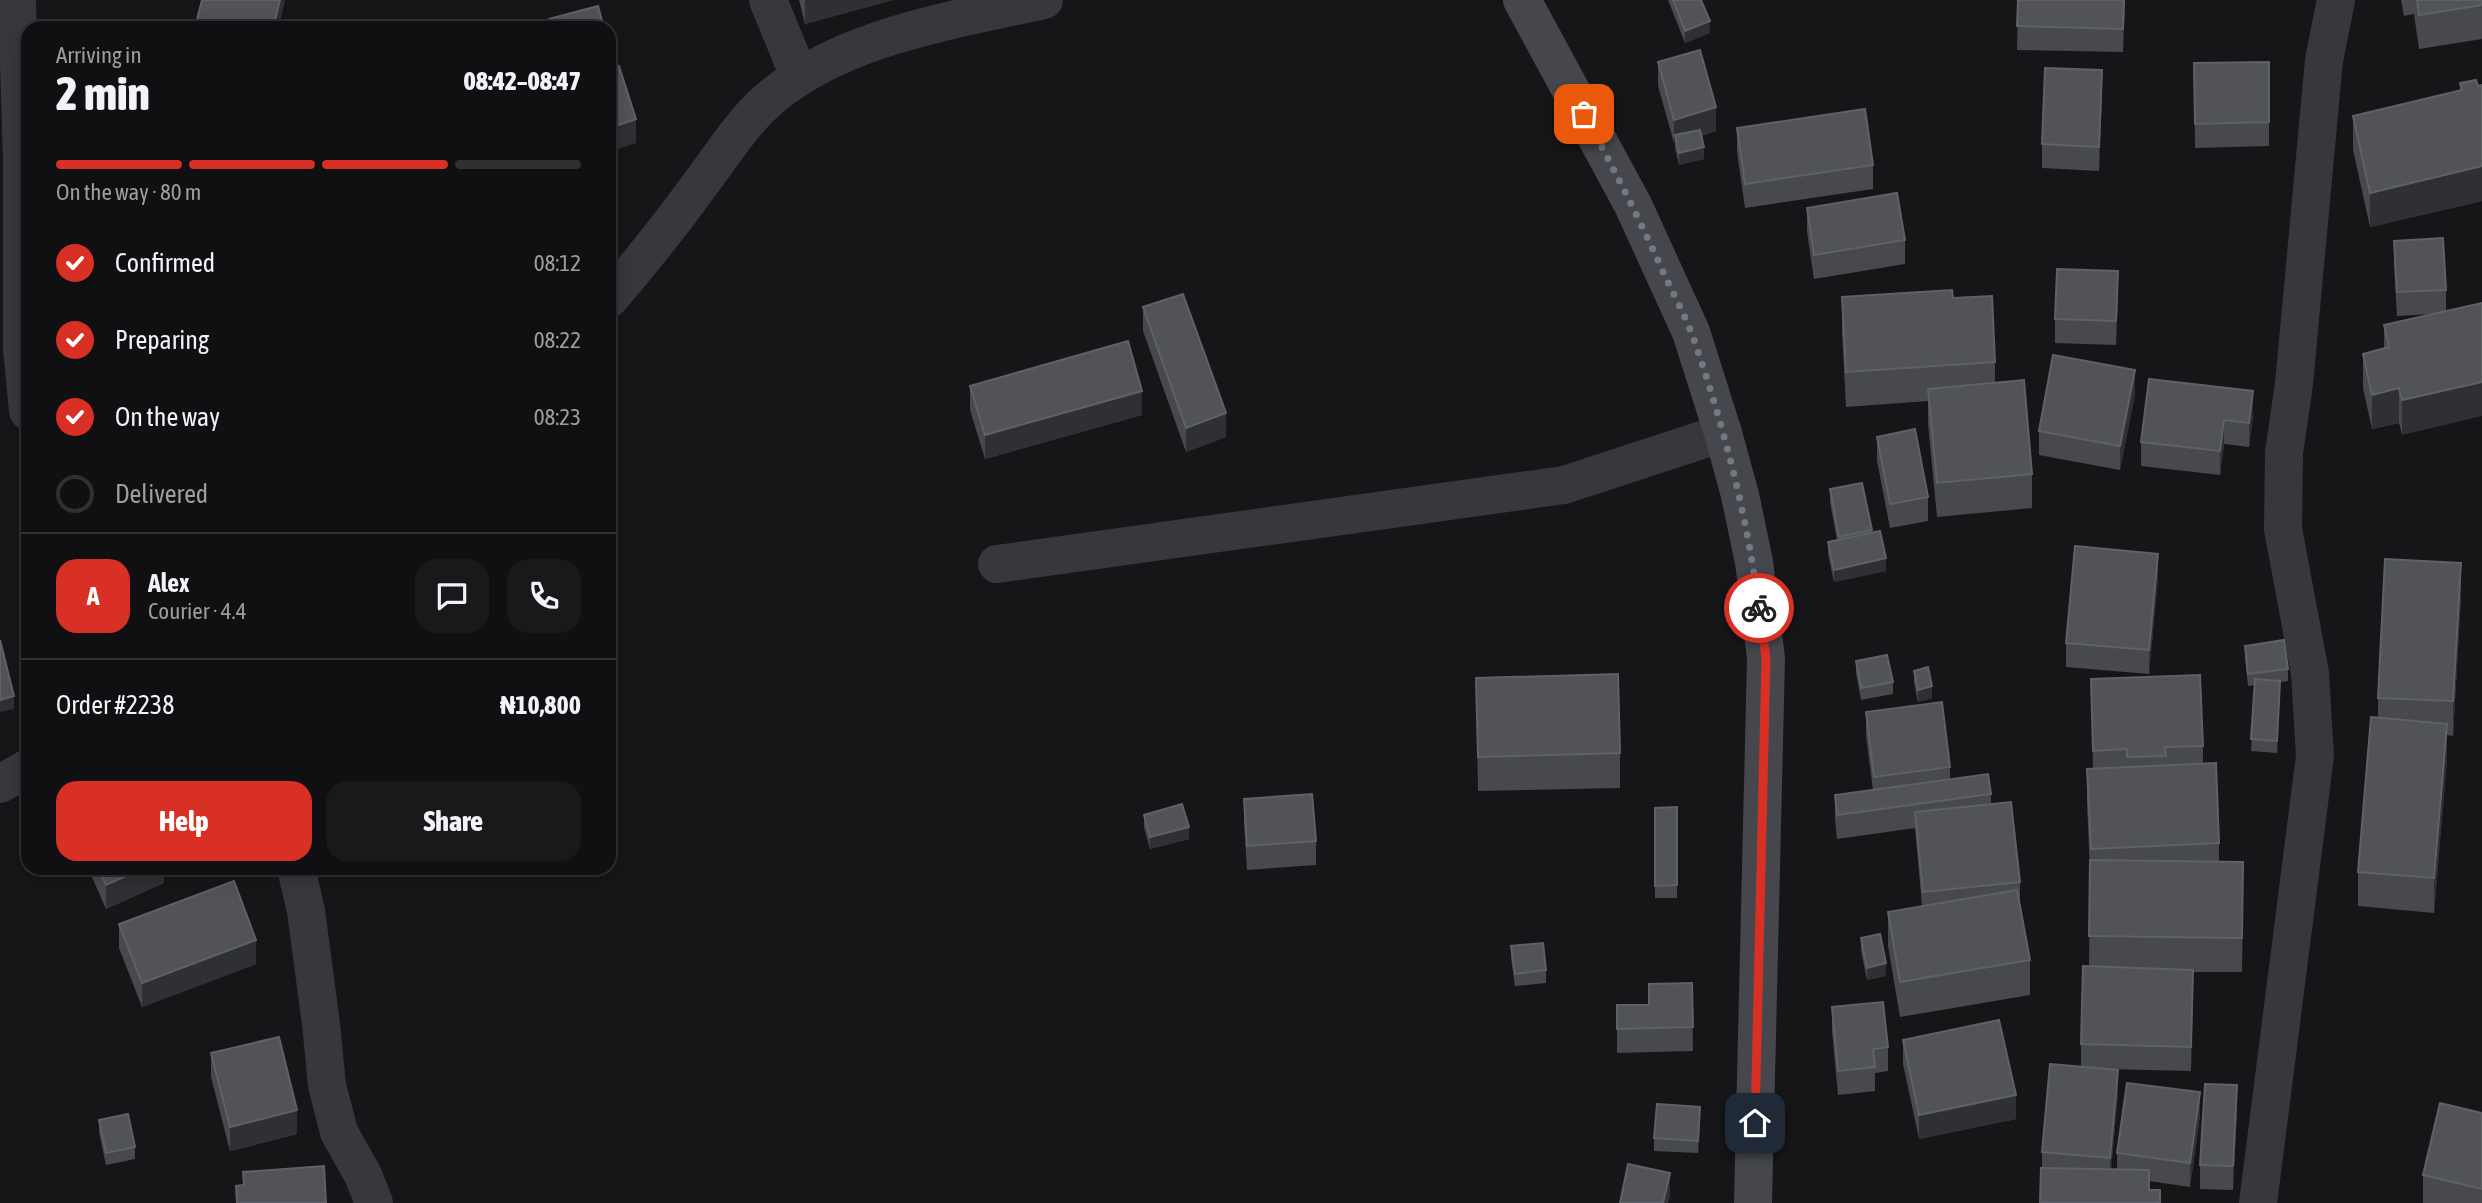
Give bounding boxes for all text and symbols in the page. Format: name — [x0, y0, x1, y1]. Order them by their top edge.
text: Arriving in — [56, 42, 142, 68]
text: 08:42–08:47 — [464, 66, 581, 96]
text: 2 min — [56, 67, 150, 120]
pin — [1554, 84, 1614, 144]
icon: bag — [1565, 95, 1603, 133]
text: On the way · 80 m — [56, 179, 201, 205]
icon: check — [56, 244, 94, 282]
text: Confirmed — [115, 248, 215, 278]
text: 08:12 — [534, 250, 581, 276]
icon: check — [56, 321, 94, 359]
text: Preparing — [115, 325, 209, 355]
text: 08:22 — [534, 327, 581, 353]
icon: check — [56, 398, 94, 436]
text: On the way — [115, 402, 220, 432]
text: 08:23 — [534, 404, 581, 430]
text: Delivered — [115, 479, 208, 509]
button: chat — [415, 559, 489, 633]
button: phone — [507, 559, 581, 633]
text: Alex — [148, 568, 189, 598]
courier — [1724, 573, 1794, 643]
text: A — [87, 581, 99, 611]
icon: bike — [1740, 589, 1778, 627]
text: Courier · 4.4 — [148, 598, 247, 624]
text: Order #2238 — [56, 690, 175, 720]
text: ₦10,800 — [500, 690, 581, 720]
button: Help — [56, 781, 312, 861]
button: Share — [326, 781, 581, 861]
pin — [1725, 1093, 1785, 1153]
icon: home — [1736, 1104, 1774, 1142]

